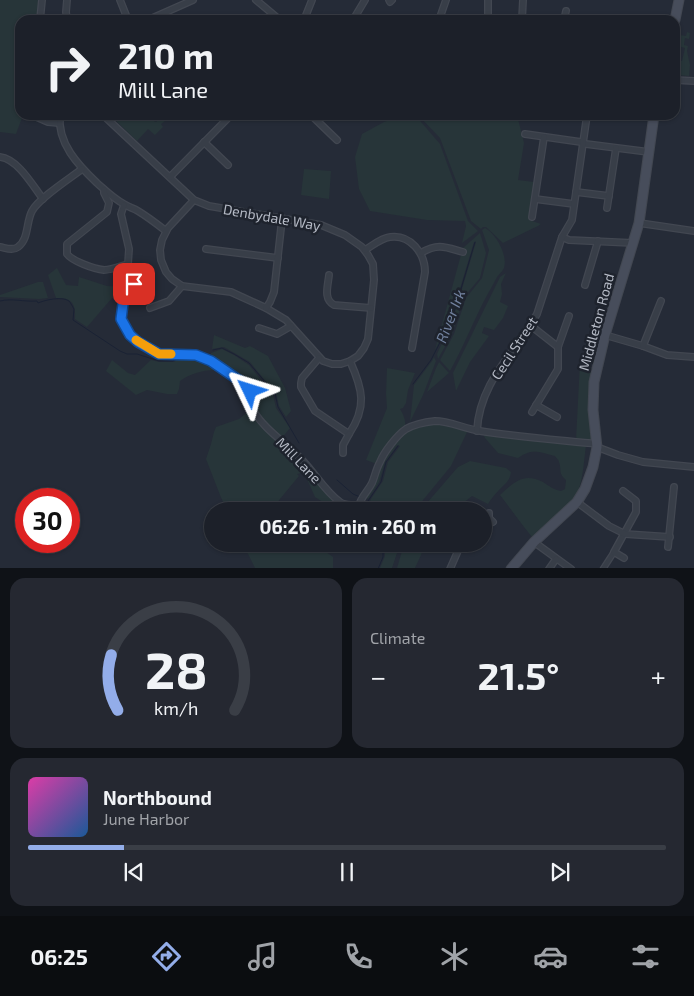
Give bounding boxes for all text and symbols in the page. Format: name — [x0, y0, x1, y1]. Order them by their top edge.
text: 210 m — [118, 34, 214, 76]
icon: right — [35, 35, 100, 100]
text: Mill Lane — [118, 76, 208, 102]
street label: Denbydale Way — [222, 200, 323, 234]
pin — [113, 263, 155, 305]
icon: arrive — [120, 270, 148, 298]
street label: Middleton Road — [575, 271, 617, 373]
water label: River Irk — [432, 287, 468, 345]
street label: Cecil Street — [487, 313, 541, 383]
position arrow — [223, 364, 275, 416]
street label: Mill Lane — [273, 433, 325, 487]
speed limit sign: 30 — [15, 488, 80, 553]
text: 06:26 · 1 min · 260 m — [259, 515, 437, 538]
text: Climate — [370, 628, 425, 647]
text: 28 — [145, 637, 207, 699]
text: 21.5° — [478, 652, 559, 698]
text: − — [370, 659, 386, 693]
text: + — [651, 659, 666, 693]
text: km/h — [154, 697, 198, 719]
text: Northbound — [103, 786, 212, 809]
text: June Harbor — [103, 809, 190, 828]
icon: previous — [120, 858, 148, 886]
icon: pause — [333, 858, 361, 886]
icon: next — [546, 858, 574, 886]
icon: directions — [149, 939, 184, 974]
icon: music — [245, 939, 280, 974]
icon: phone — [341, 939, 376, 974]
icon: climate — [437, 939, 472, 974]
icon: car — [533, 939, 568, 974]
icon: filters — [628, 939, 663, 974]
text: 06:25 — [30, 943, 88, 969]

